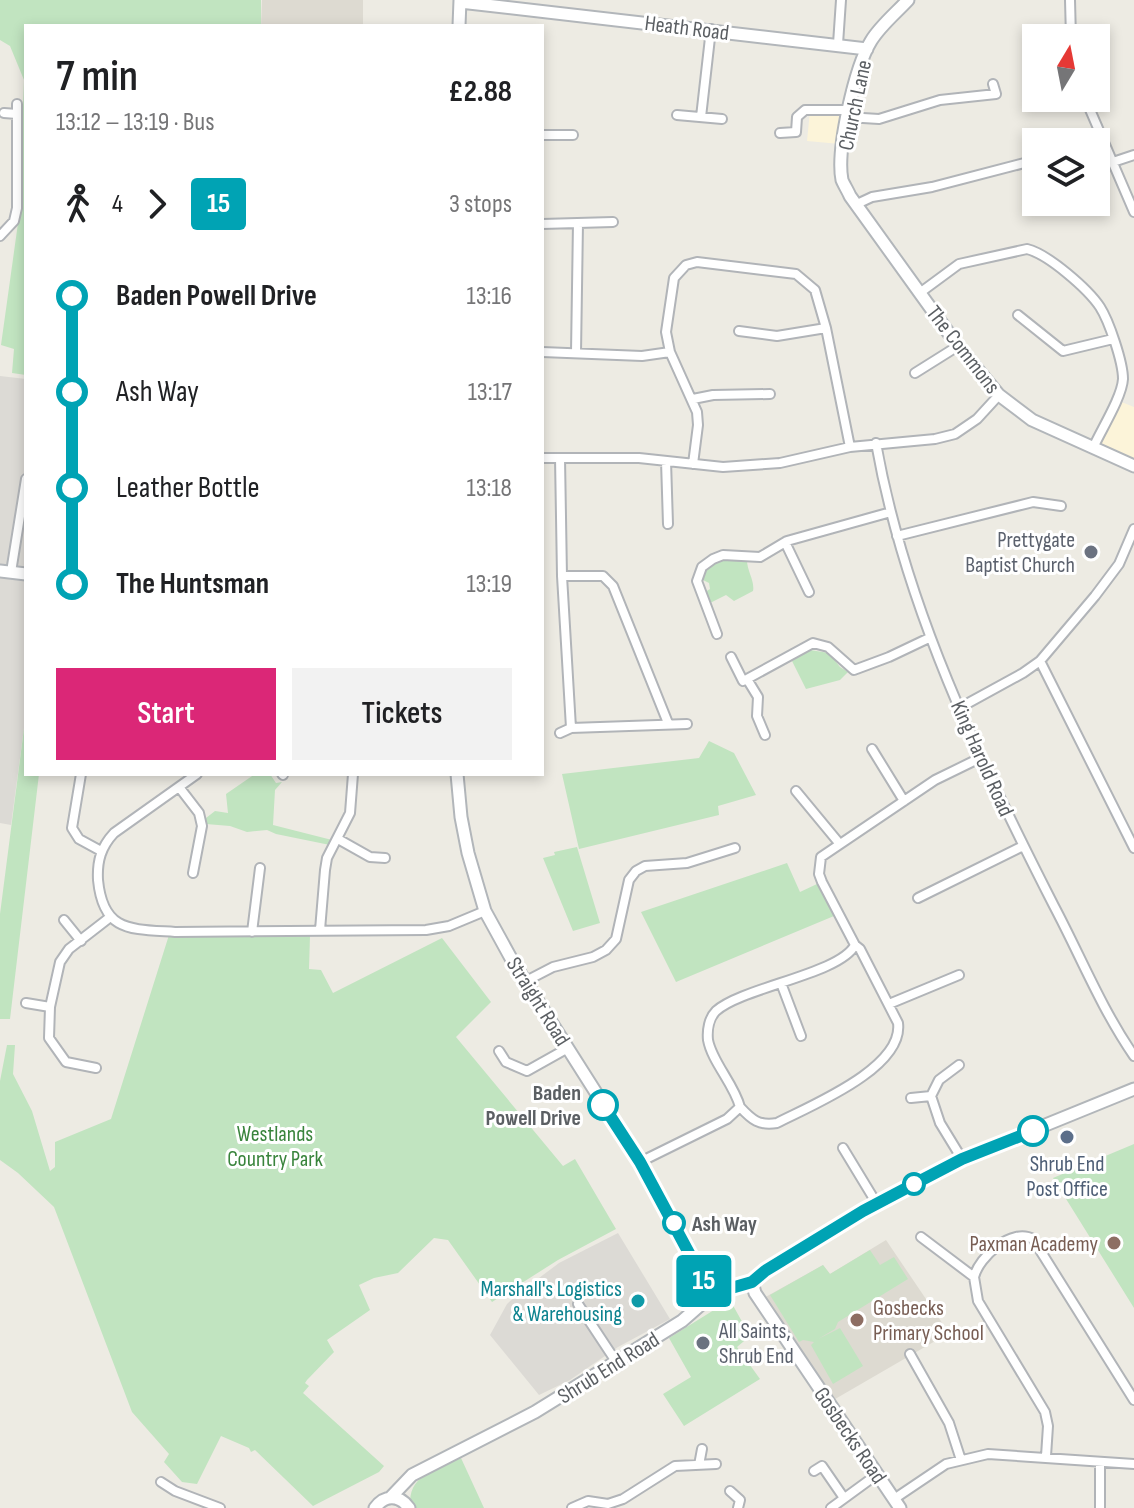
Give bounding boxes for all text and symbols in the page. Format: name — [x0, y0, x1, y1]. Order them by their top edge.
street label: Heath Road — [643, 10, 731, 47]
north arrow — [1022, 24, 1110, 112]
map controls — [1022, 24, 1110, 216]
text: 7 min — [56, 50, 138, 103]
street label: Church Lane — [833, 58, 878, 153]
text: £2.88 — [448, 74, 512, 110]
text: 13:12 – 13:19 · Bus — [56, 107, 215, 138]
button: layers — [1022, 128, 1110, 216]
icon: walk — [56, 182, 100, 226]
icon: forward — [135, 182, 179, 226]
text: 15 — [207, 187, 230, 220]
text: 4 — [112, 189, 123, 220]
text: 3 stops — [449, 189, 512, 220]
text: Baden Powell Drive — [116, 278, 317, 314]
text: 13:16 — [467, 281, 512, 312]
street label: The Commons — [920, 300, 1006, 400]
text: Ash Way — [116, 374, 199, 410]
text: 13:17 — [468, 377, 512, 408]
text: Leather Bottle — [116, 470, 260, 506]
text: 13:18 — [467, 473, 512, 504]
place label: Prettygate Baptist Church — [965, 527, 1075, 579]
marker: Prettygate Baptist Church — [1082, 543, 1100, 561]
text: The Huntsman — [116, 566, 269, 602]
text: 13:19 — [466, 569, 512, 600]
button: Start — [56, 668, 276, 760]
button: Tickets — [292, 668, 512, 760]
street label: King Harold Road — [944, 697, 1019, 821]
street label: Straight Road — [500, 952, 576, 1051]
place label: Baden Powell Drive — [486, 1080, 581, 1132]
marker: Baden Powell Drive — [588, 1090, 618, 1120]
unlabelled marker — [1018, 1116, 1048, 1146]
park label: Westlands Country Park — [227, 1121, 323, 1173]
marker: Shrub End Post Office — [1058, 1128, 1076, 1146]
place label: Shrub End Post Office — [1026, 1151, 1108, 1203]
unlabelled marker — [903, 1173, 925, 1195]
place label: Ash Way — [691, 1211, 757, 1238]
marker: Ash Way — [663, 1212, 685, 1234]
place label: Paxman Academy — [969, 1231, 1098, 1258]
marker: Paxman Academy — [1105, 1234, 1123, 1252]
line badge: 15 — [668, 1255, 740, 1307]
text: 15 — [692, 1264, 716, 1297]
place label: Marshall's Logistics & Warehousing — [480, 1276, 622, 1328]
marker: Marshall's Logistics & Warehousing — [629, 1292, 647, 1310]
place label: Gosbecks Primary School — [873, 1295, 984, 1347]
marker: Gosbecks Primary School — [848, 1311, 866, 1329]
place label: All Saints, Shrub End — [718, 1318, 794, 1370]
street label: Shrub End Road — [553, 1326, 665, 1410]
marker: All Saints, Shrub End — [694, 1334, 712, 1352]
street label: Gosbecks Road — [808, 1382, 892, 1489]

